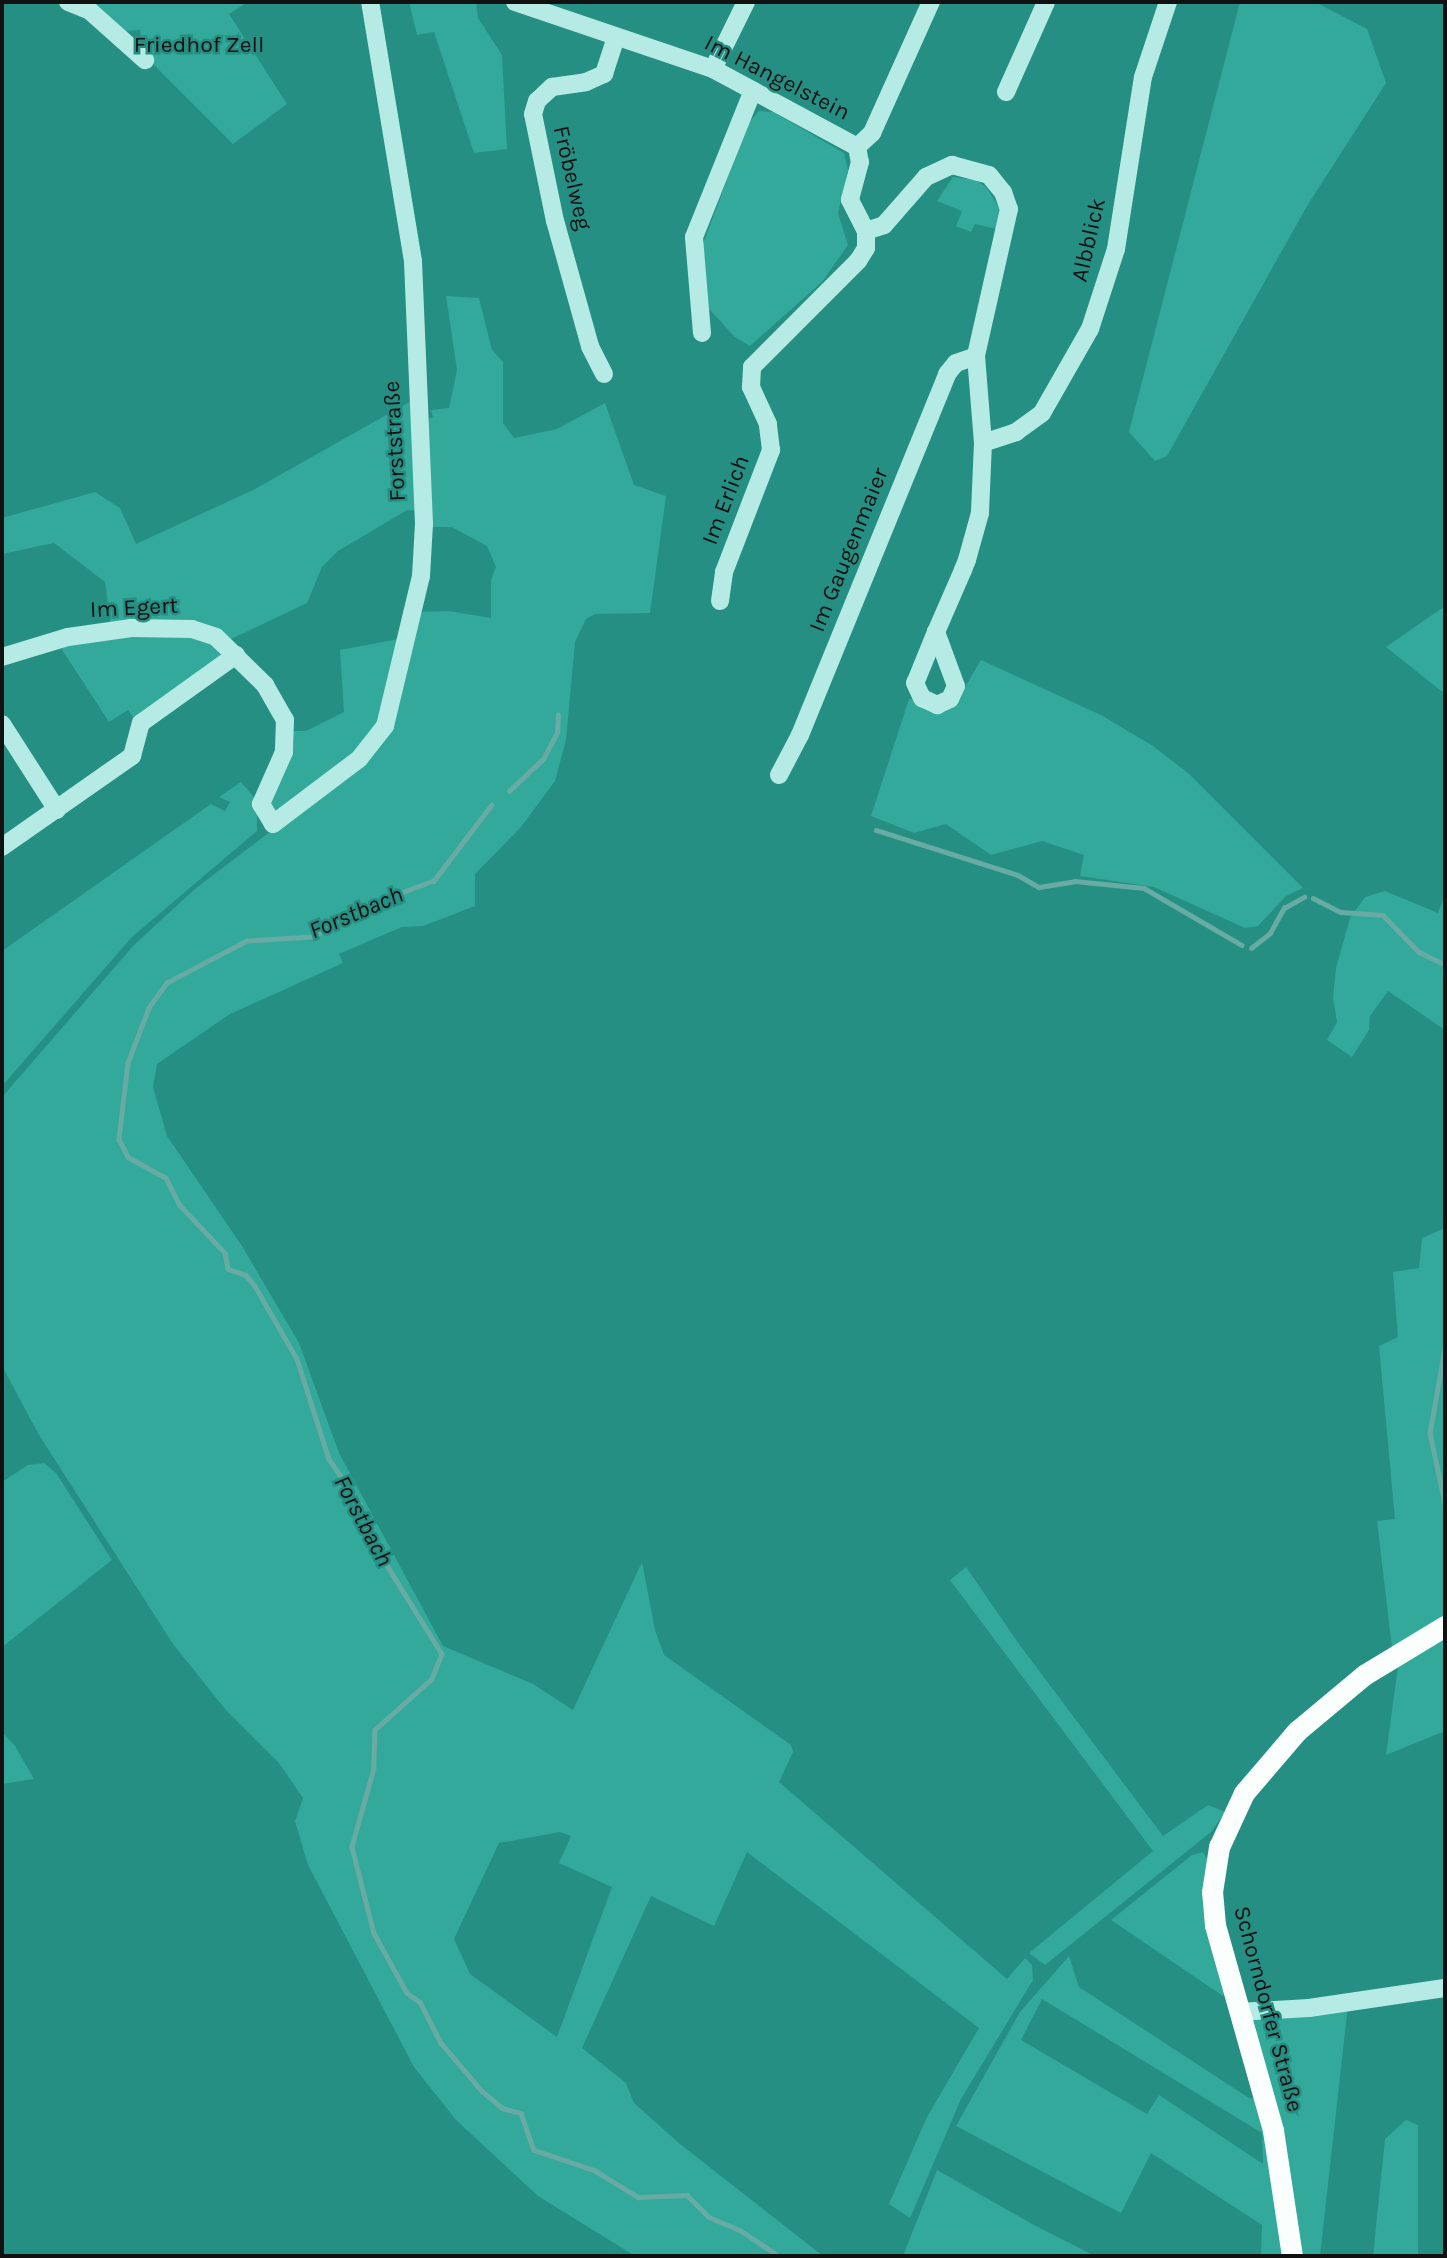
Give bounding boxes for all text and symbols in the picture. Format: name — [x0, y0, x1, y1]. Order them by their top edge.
street label: Im Hangelstein — [700, 29, 854, 127]
park label: Friedhof Zell — [134, 31, 264, 59]
street label: Fröbelweg — [547, 123, 597, 233]
street label: Albblick — [1066, 195, 1112, 285]
street label: Forststraße — [378, 380, 412, 502]
street label: Im Erlich — [696, 451, 756, 549]
street label: Im Gaugenmaier — [803, 464, 895, 636]
street label: Im Egert — [89, 592, 179, 624]
water label: Forstbach — [305, 880, 407, 946]
water label: Forstbach — [327, 1470, 399, 1572]
street label: Schorndorfer Straße — [1227, 1903, 1309, 2115]

